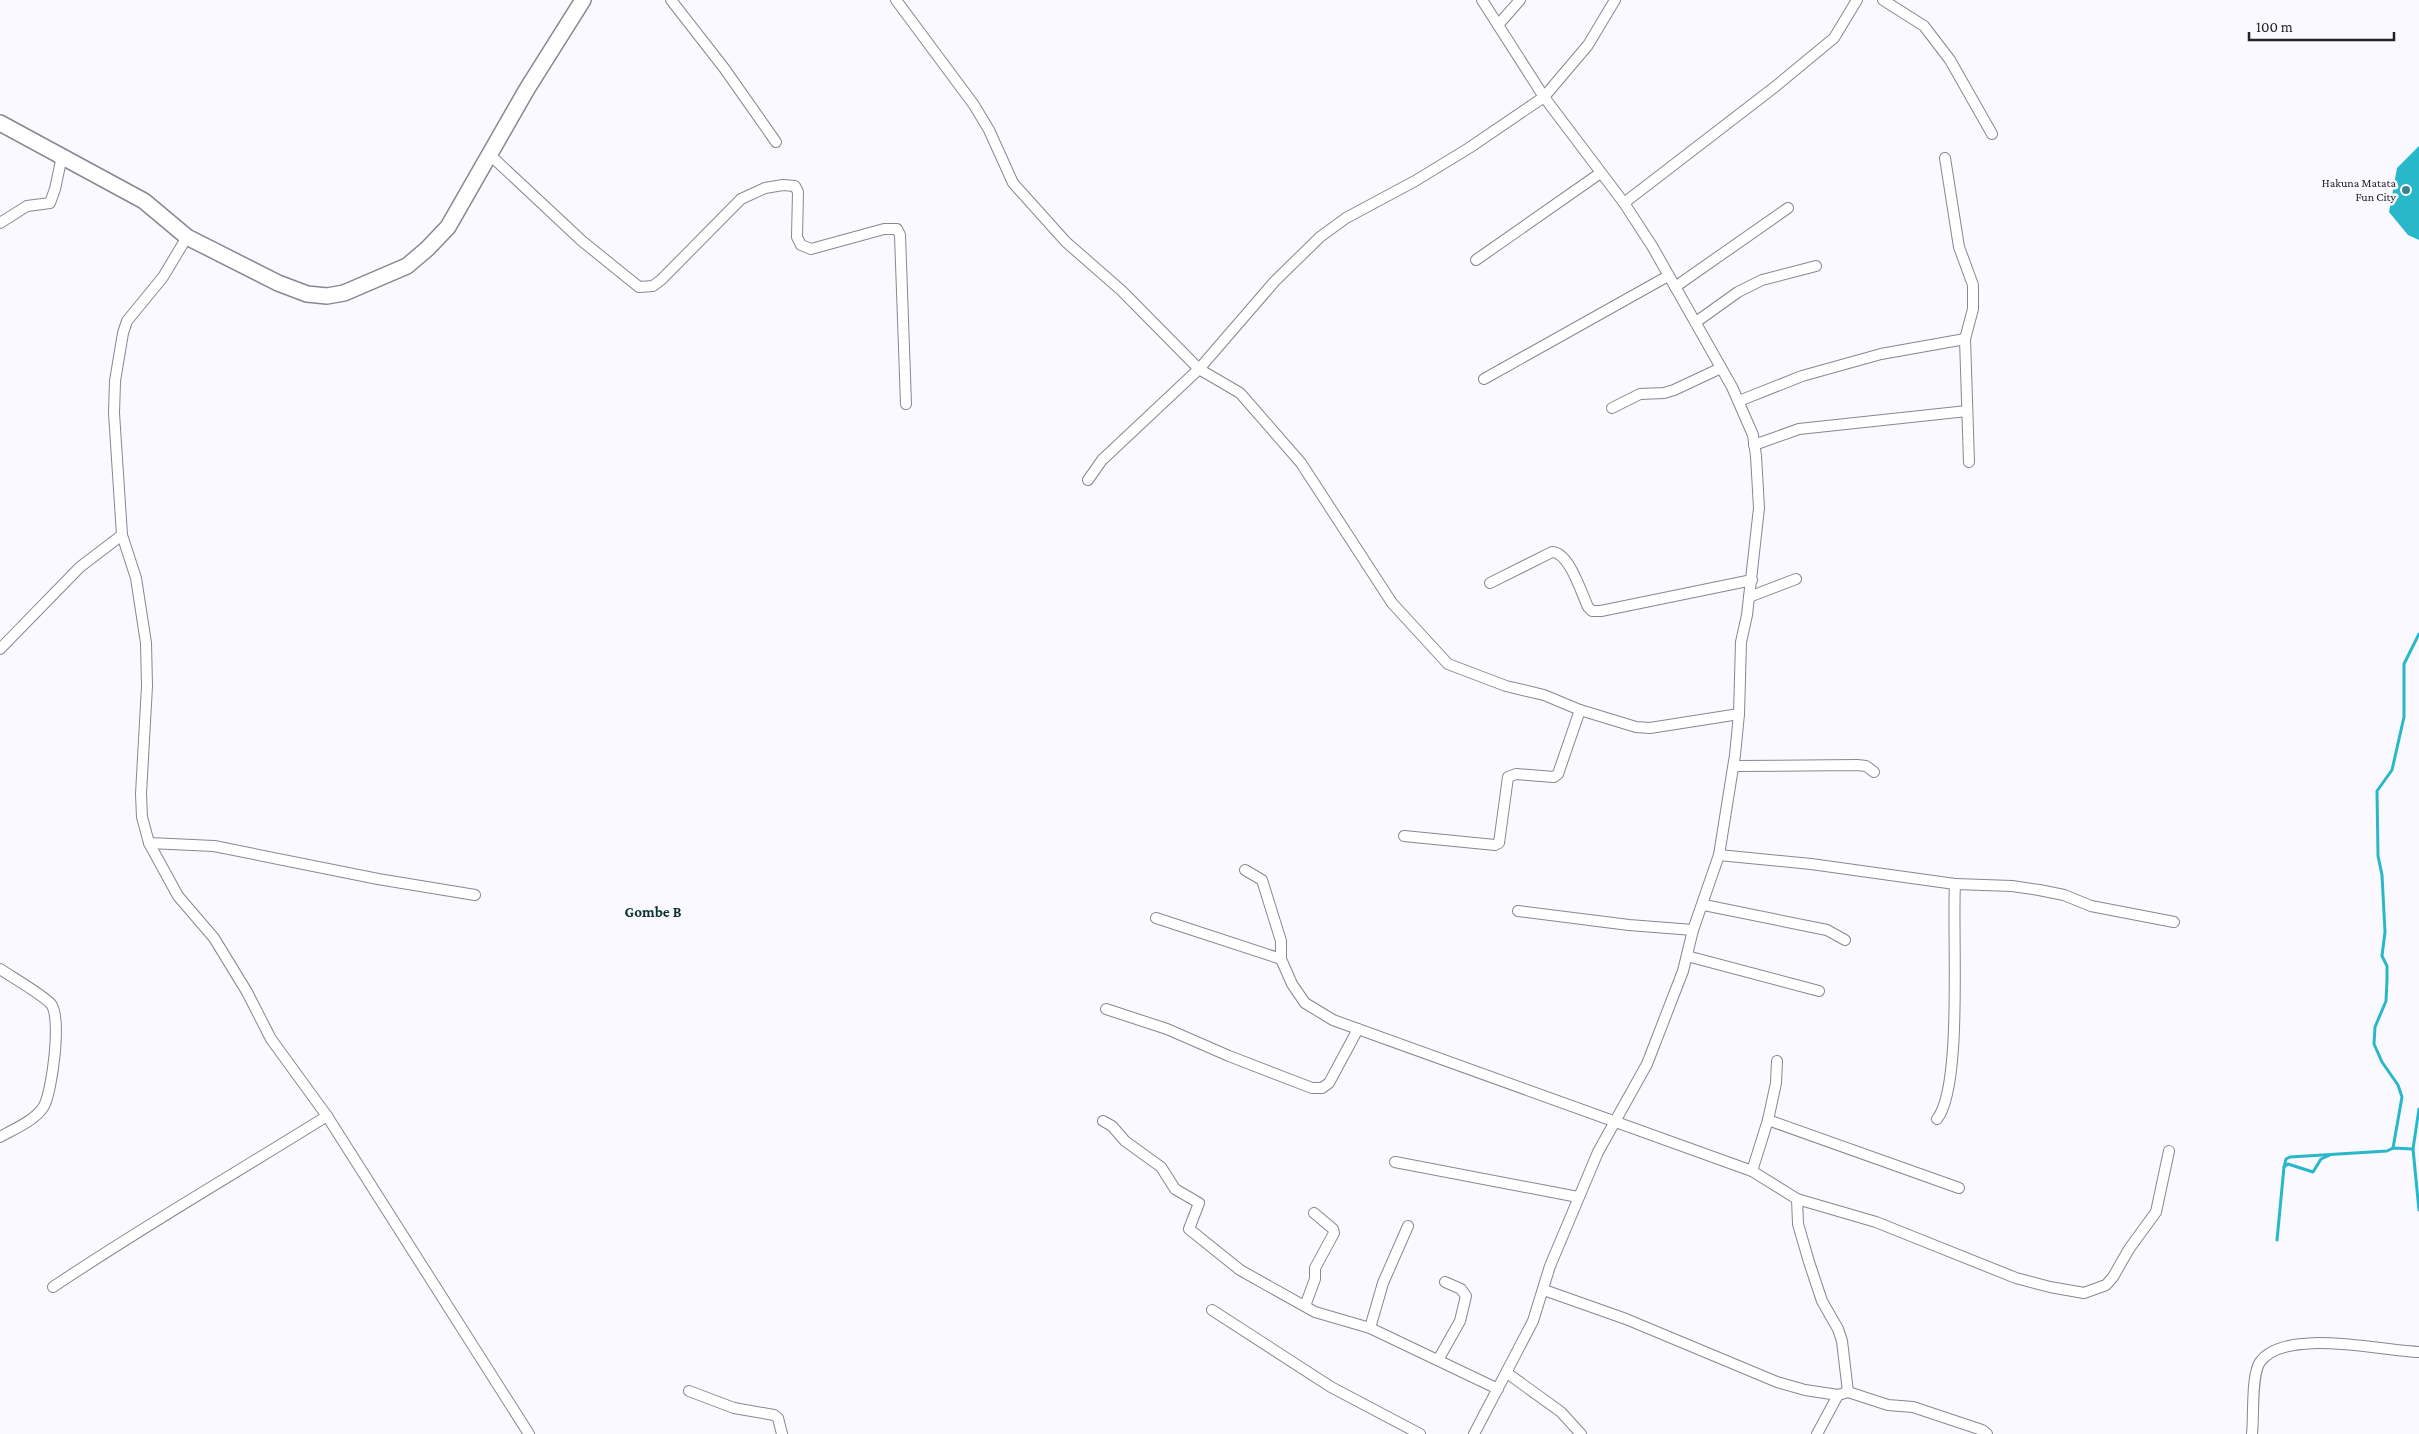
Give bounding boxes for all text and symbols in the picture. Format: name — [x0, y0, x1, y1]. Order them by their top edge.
scale bar — [2249, 10, 2394, 42]
text: 100 m — [2256, 19, 2293, 35]
place label: Hakuna Matata Fun City — [2322, 176, 2396, 204]
marker: Hakuna Matata Fun City — [2400, 184, 2412, 196]
district label: Gombe B — [624, 904, 682, 920]

